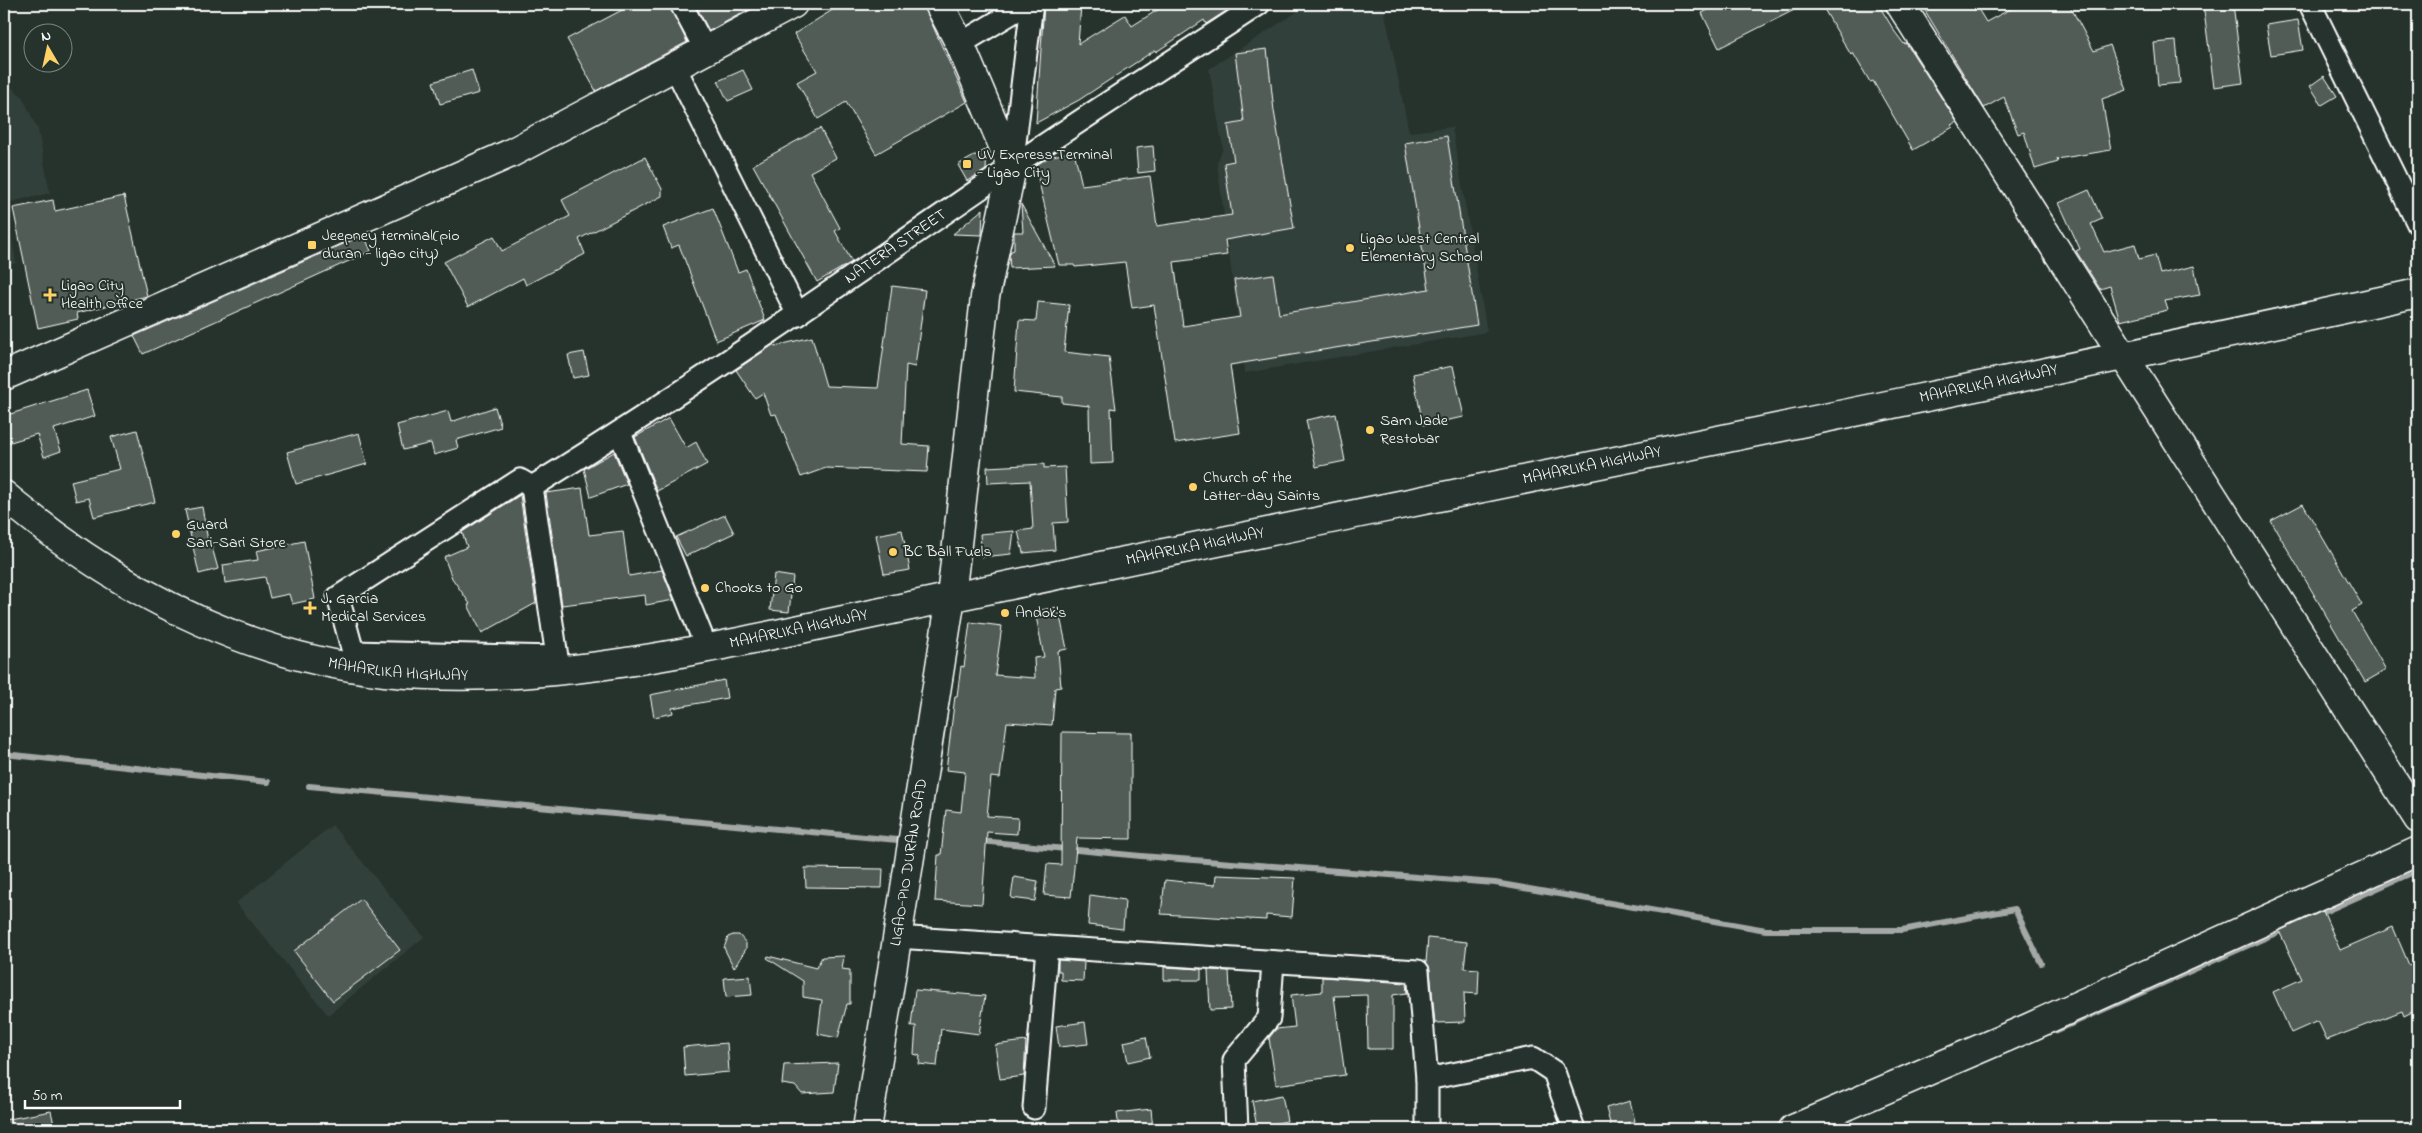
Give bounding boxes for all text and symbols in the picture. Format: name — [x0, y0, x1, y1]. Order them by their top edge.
north arrow — [22, 22, 72, 72]
text: N — [40, 26, 53, 48]
place label: UV Express Terminal - Ligao City — [977, 143, 1113, 185]
marker: UV Express Terminal - Ligao City — [961, 158, 973, 170]
street label: NATERA STREET — [840, 203, 952, 290]
place label: Jeepney terminal(pio duran - ligao city) — [322, 224, 460, 266]
place label: Ligao West Central Elementary School — [1360, 227, 1483, 269]
marker: Jeepney terminal(pio duran - ligao city) — [306, 239, 318, 251]
marker: Ligao West Central Elementary School — [1344, 242, 1356, 254]
place label: Ligao City Health Office — [61, 274, 144, 316]
marker: Ligao City Health Office — [43, 288, 57, 302]
street label: MAHARLIKA HIGHWAY — [1917, 358, 2061, 410]
place label: Sam Jade Restobar — [1380, 409, 1449, 451]
marker: Sam Jade Restobar — [1364, 424, 1376, 436]
street label: MAHARLIKA HIGHWAY — [1521, 440, 1664, 492]
place label: Church of the Latter-day Saints — [1203, 466, 1320, 508]
marker: Church of the Latter-day Saints — [1187, 481, 1199, 493]
place label: Guard Sari-Sari Store — [186, 513, 286, 555]
street label: MAHARLIKA HIGHWAY — [1124, 521, 1267, 572]
marker: Guard Sari-Sari Store — [170, 528, 182, 540]
place label: BC Ball Fuels — [902, 540, 992, 564]
marker: BC Ball Fuels — [887, 546, 899, 558]
place label: Chooks to Go — [715, 576, 803, 600]
marker: Chooks to Go — [699, 582, 711, 594]
place label: J. Garcia Medical Services — [321, 587, 426, 629]
marker: J. Garcia Medical Services — [303, 601, 317, 615]
place label: Andok's — [1015, 601, 1066, 625]
street label: MAHARLIKA HIGHWAY — [727, 603, 871, 656]
marker: Andok's — [999, 607, 1011, 619]
street label: MAHARLIKA HIGHWAY — [326, 651, 469, 688]
street label: LIGAO-PIO DURAN ROAD — [884, 777, 934, 948]
scale bar — [25, 1078, 180, 1110]
text: 50 m — [32, 1085, 63, 1107]

